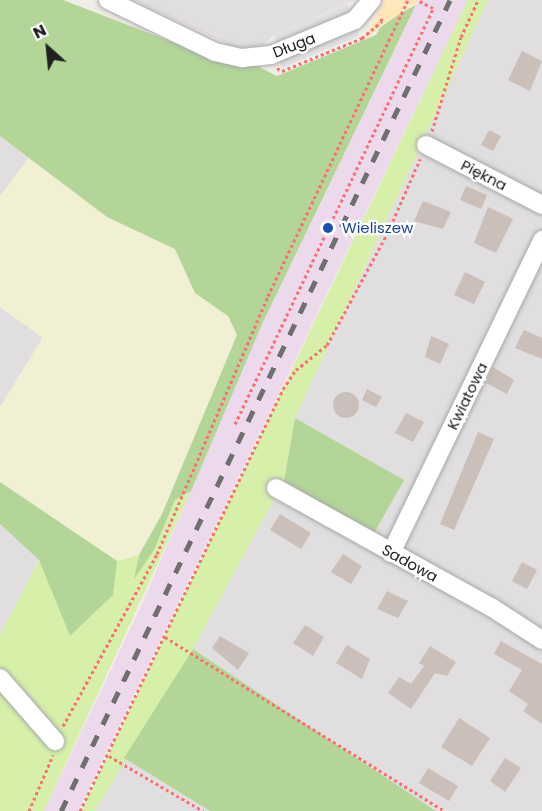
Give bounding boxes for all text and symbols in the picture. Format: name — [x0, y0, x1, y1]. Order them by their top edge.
north arrow — [18, 18, 78, 78]
text: N — [29, 19, 50, 45]
street label: Długa — [270, 29, 318, 61]
street label: Piękna — [458, 156, 510, 194]
marker: Wieliszew — [319, 219, 337, 237]
place label: Wieliszew — [342, 219, 413, 237]
street label: Kwiatowa — [443, 359, 491, 433]
street label: Sadowa — [379, 540, 441, 586]

